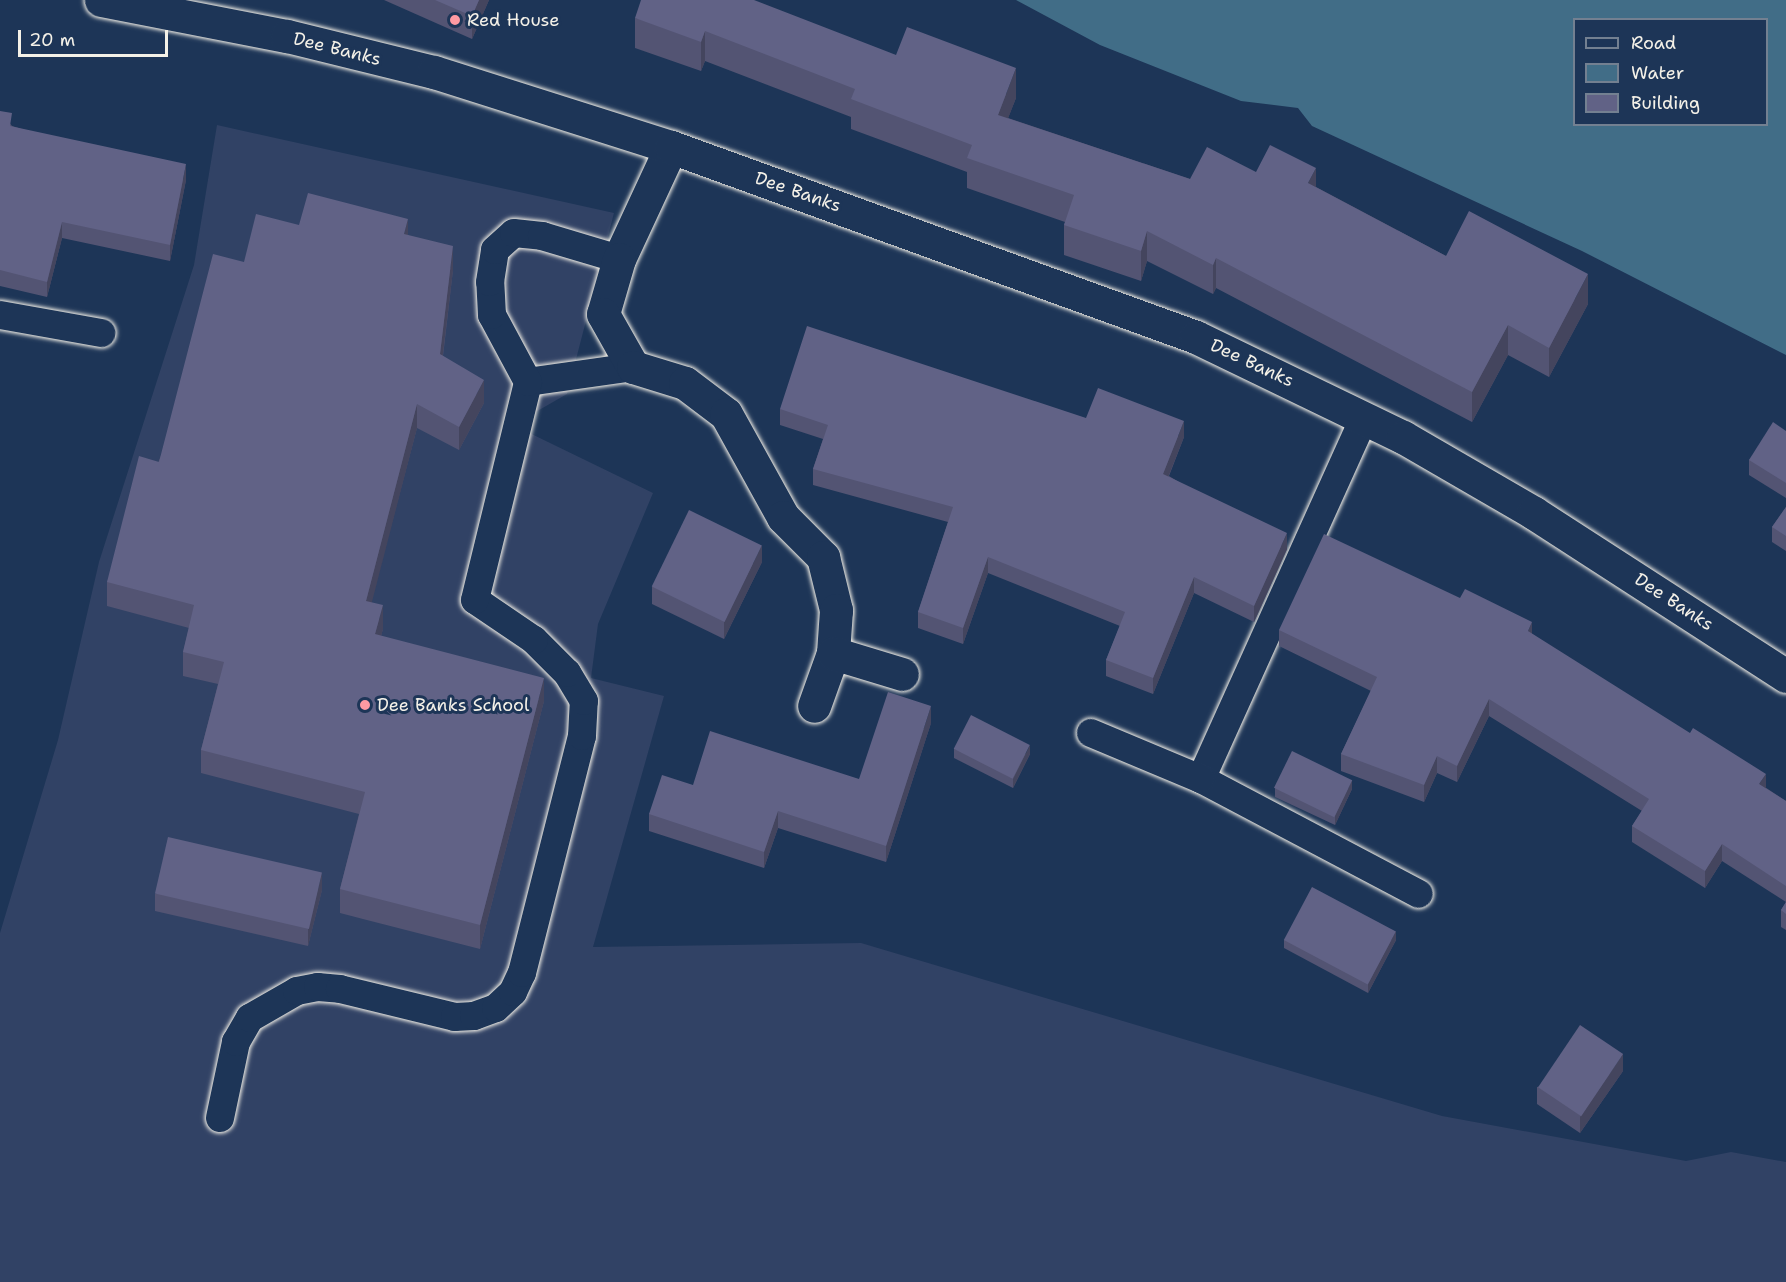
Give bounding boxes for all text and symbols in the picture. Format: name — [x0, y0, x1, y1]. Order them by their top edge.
place label: Red House — [467, 9, 559, 31]
marker: Red House — [448, 13, 462, 27]
scale bar — [21, 18, 171, 56]
legend — [1573, 18, 1768, 126]
text: 20 m — [29, 28, 75, 52]
street label: Dee Banks — [291, 28, 383, 70]
text: Road — [1631, 31, 1676, 55]
text: Water — [1631, 61, 1684, 85]
text: Building — [1631, 91, 1700, 115]
street label: Dee Banks — [752, 167, 844, 217]
street label: Dee Banks — [1207, 334, 1297, 392]
street label: Dee Banks — [1631, 569, 1717, 635]
place label: Dee Banks School — [377, 694, 529, 716]
marker: Dee Banks School — [358, 698, 372, 712]

